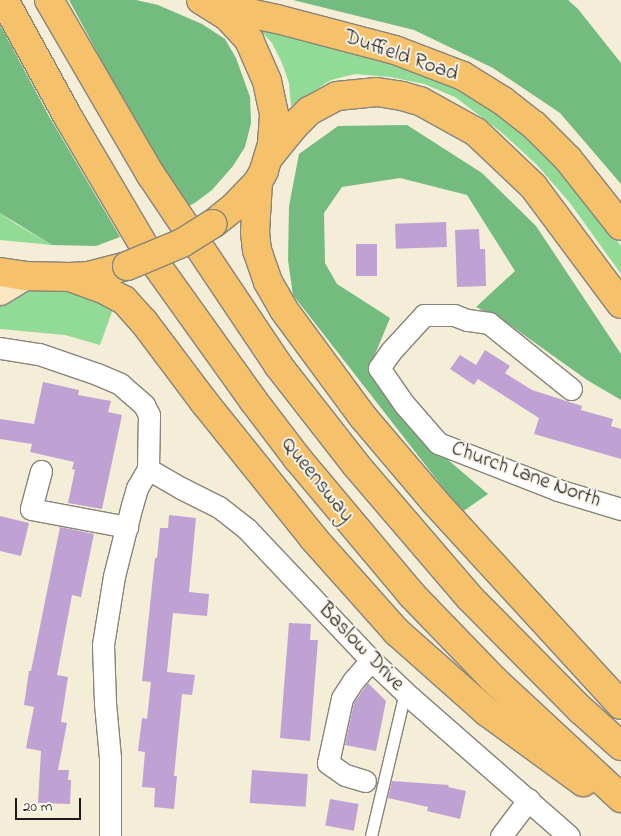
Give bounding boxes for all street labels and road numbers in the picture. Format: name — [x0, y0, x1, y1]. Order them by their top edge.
street label: Duffield Road — [341, 25, 461, 87]
street label: Queensway — [275, 432, 359, 528]
street label: Church Lane North — [448, 436, 604, 514]
street label: Baslow Drive — [313, 597, 409, 697]

